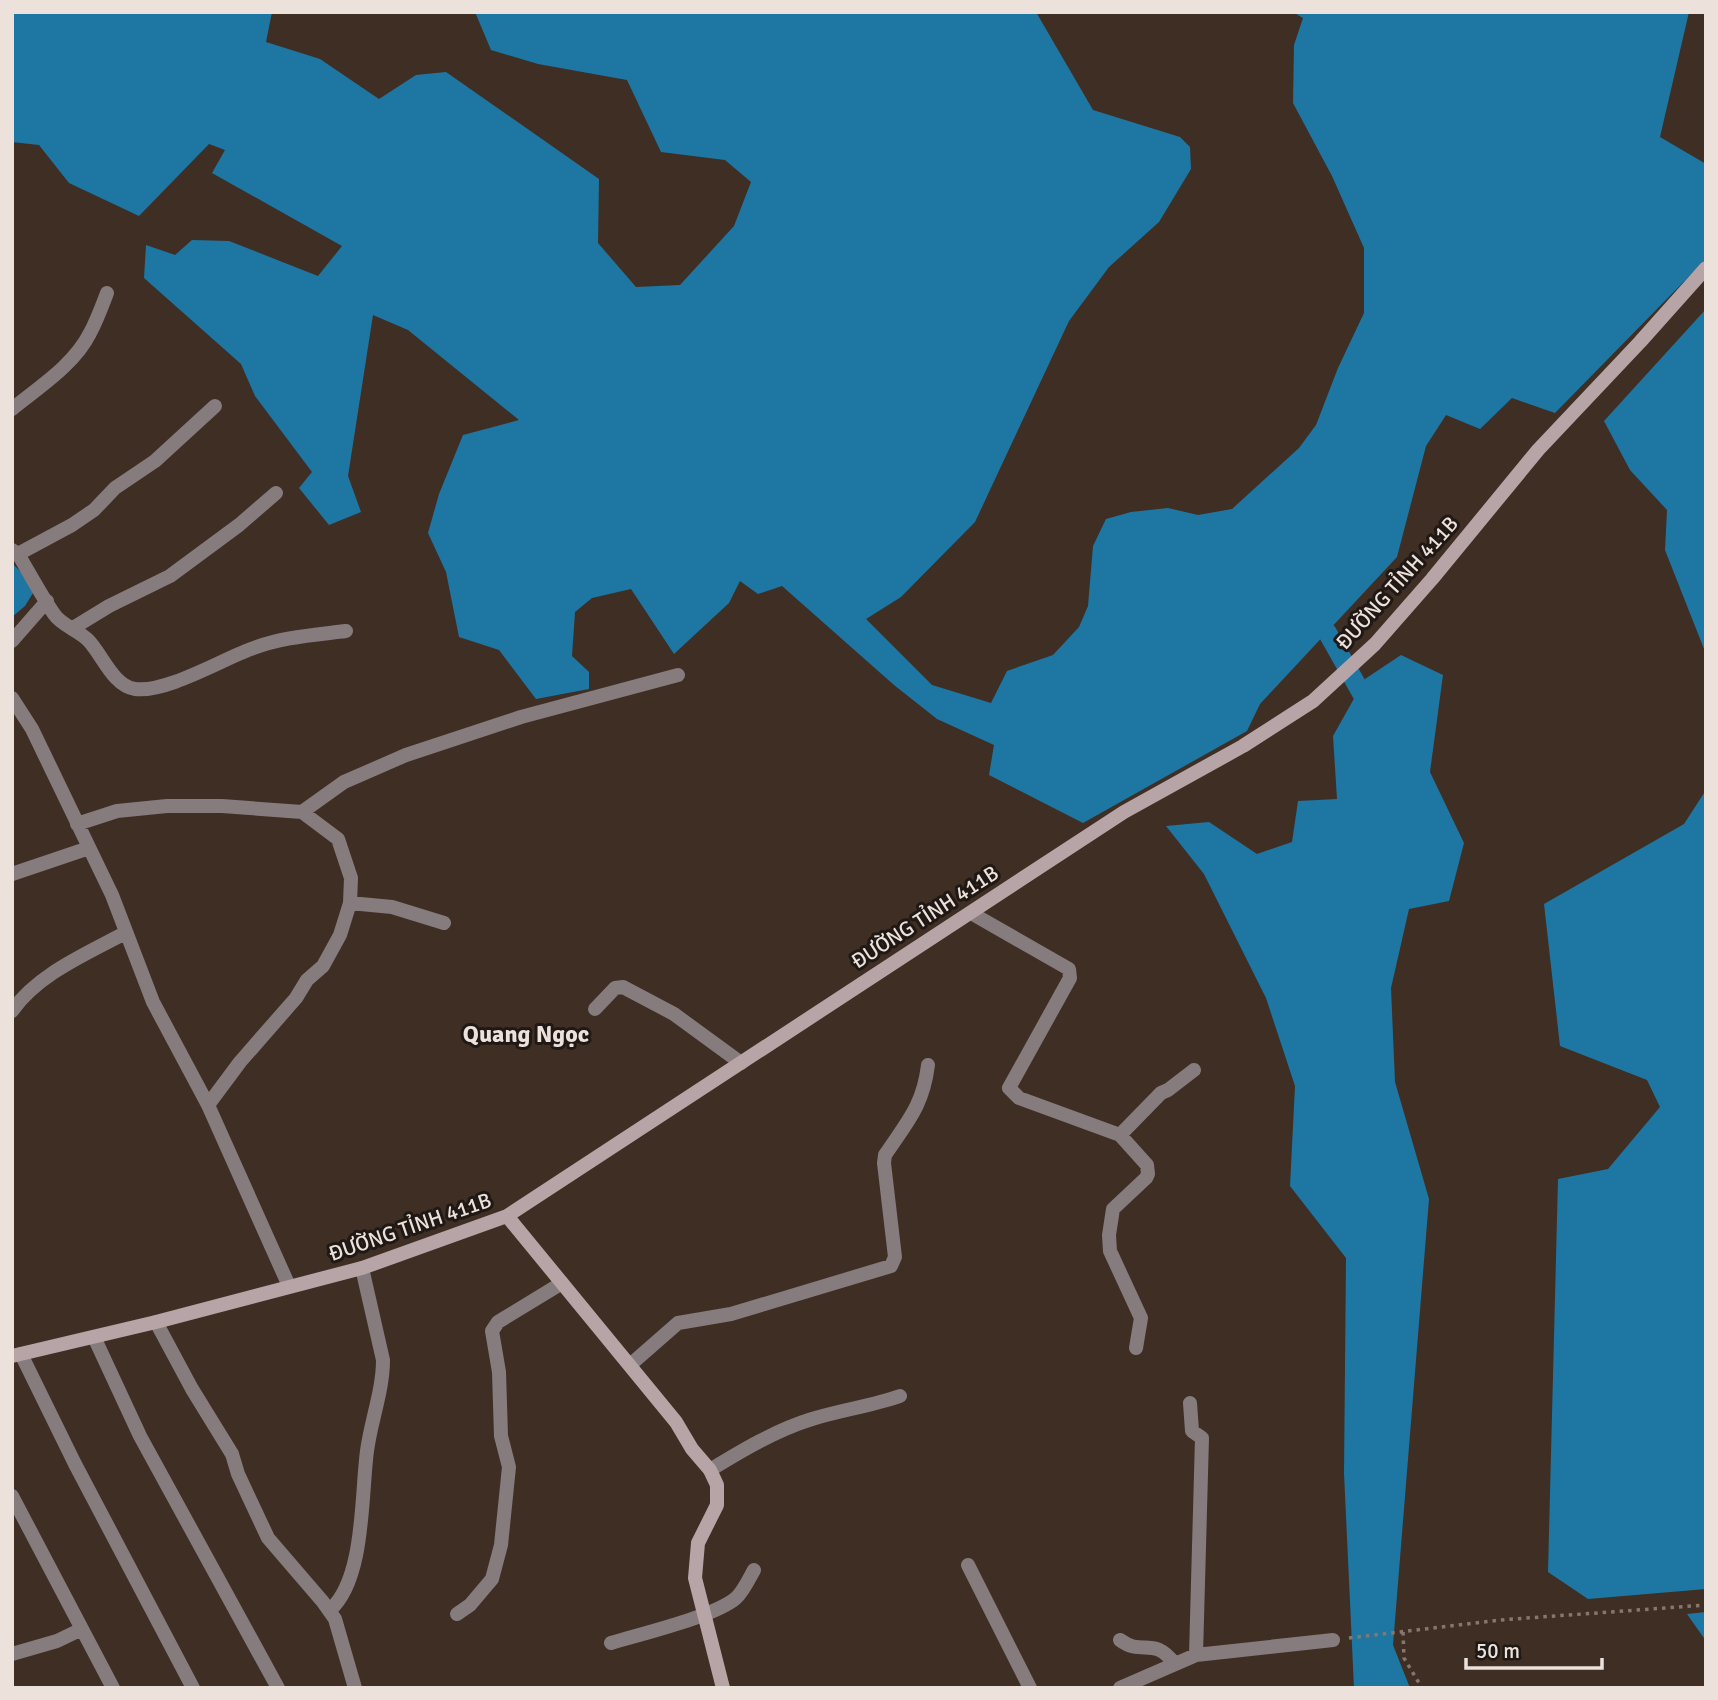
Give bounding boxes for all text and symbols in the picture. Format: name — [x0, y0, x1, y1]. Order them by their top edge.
street label: ĐƯỜNG TỈNH 411B — [1330, 510, 1464, 655]
street label: ĐƯỜNG TỈNH 411B — [846, 859, 1004, 974]
district label: Quang Ngọc — [463, 1019, 589, 1049]
street label: ĐƯỜNG TỈNH 411B — [325, 1186, 495, 1267]
scale bar — [1466, 1626, 1602, 1670]
text: 50 m — [1476, 1638, 1520, 1664]

